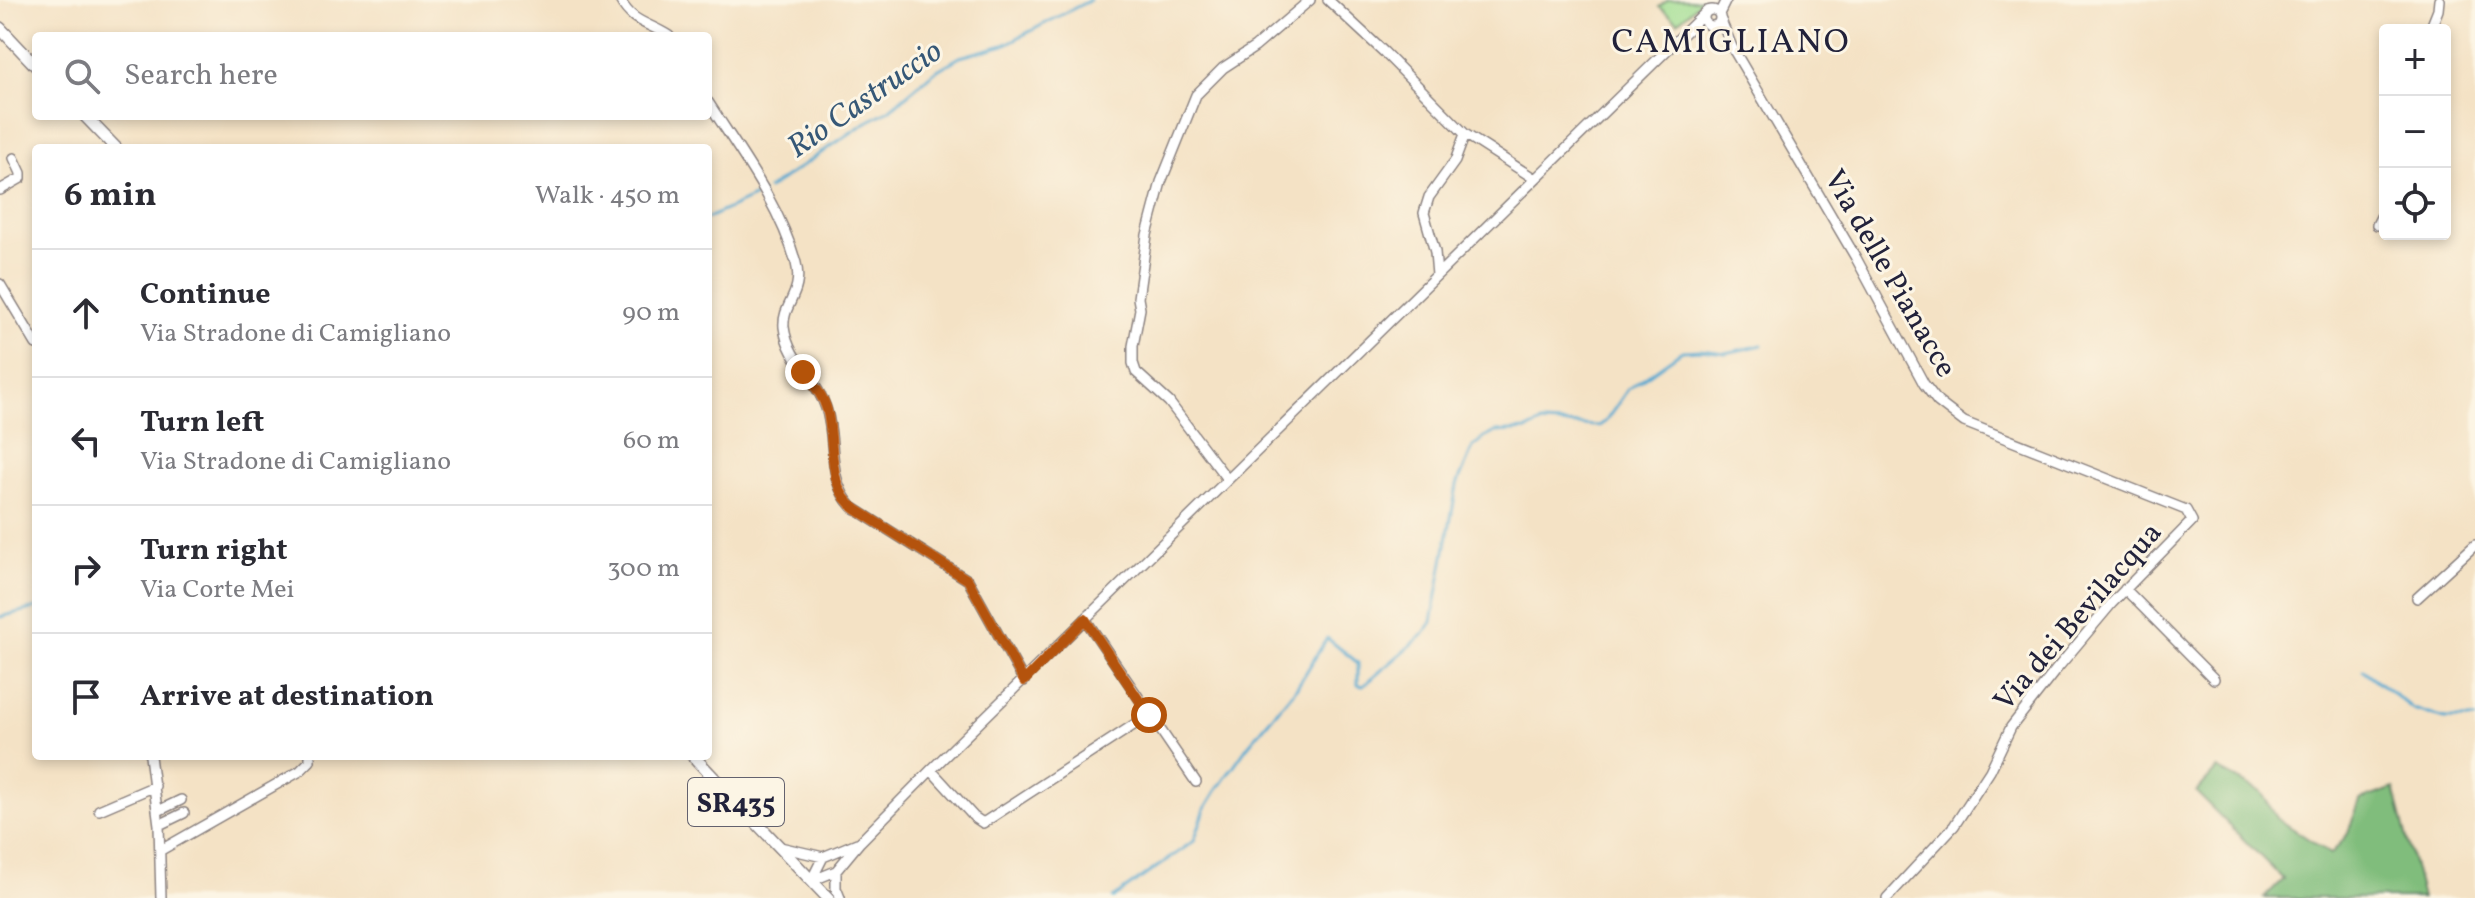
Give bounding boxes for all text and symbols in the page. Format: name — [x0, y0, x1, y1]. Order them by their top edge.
district label: CAMIGLIANO — [1611, 20, 1851, 67]
map controls — [2379, 24, 2451, 240]
button: + — [2379, 24, 2451, 96]
water label: Rio Castruccio — [779, 31, 952, 170]
search box — [32, 32, 712, 120]
icon: search — [60, 54, 104, 98]
text: Search here — [124, 55, 278, 97]
button: − — [2379, 96, 2451, 168]
street label: Via delle Pianacce — [1813, 162, 1966, 386]
button: locate — [2379, 168, 2451, 240]
text: 6 min — [64, 173, 157, 220]
text: Walk · 450 m — [535, 178, 680, 214]
text: Continue — [140, 274, 271, 316]
icon: ahead — [64, 291, 108, 335]
text: 90 m — [622, 295, 680, 331]
text: Via Stradone di Camigliano — [140, 316, 451, 352]
route end — [785, 354, 821, 390]
text: Turn left — [140, 402, 264, 444]
icon: left — [64, 419, 108, 463]
text: 60 m — [623, 423, 680, 459]
text: Via Stradone di Camigliano — [140, 444, 451, 480]
street label: Via dei Bevilacqua — [1985, 514, 2173, 721]
text: Turn right — [140, 530, 288, 572]
icon: right — [64, 547, 108, 591]
text: 300 m — [607, 551, 680, 587]
text: Via Corte Mei — [140, 572, 294, 608]
icon: arrive — [64, 675, 108, 719]
text: Arrive at destination — [140, 676, 434, 718]
route start — [1131, 697, 1167, 733]
road number: SR435 — [688, 778, 784, 826]

